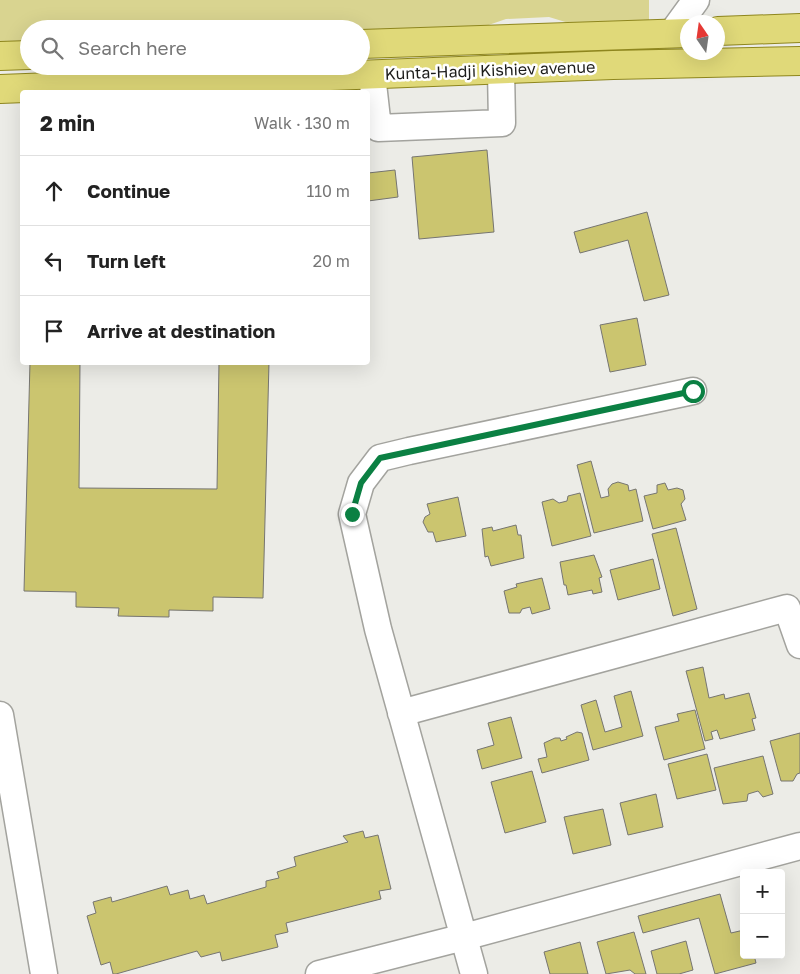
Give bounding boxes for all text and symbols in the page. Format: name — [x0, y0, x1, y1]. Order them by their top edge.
north arrow — [680, 15, 725, 60]
search box — [20, 20, 370, 75]
icon: search — [38, 34, 66, 62]
text: Search here — [78, 36, 187, 59]
street label: Kunta-Hadji Kishiev avenue — [384, 56, 596, 84]
text: 2 min — [40, 110, 95, 136]
text: Walk · 130 m — [254, 113, 350, 133]
icon: ahead — [40, 177, 68, 205]
text: Continue — [87, 179, 170, 202]
text: 110 m — [306, 181, 350, 201]
icon: left — [40, 247, 68, 275]
text: Turn left — [87, 249, 166, 272]
text: 20 m — [313, 251, 350, 271]
icon: arrive — [40, 317, 68, 345]
text: Arrive at destination — [87, 319, 275, 342]
route start — [682, 380, 705, 403]
route end — [341, 503, 364, 526]
map controls — [740, 869, 785, 959]
button: + — [740, 869, 785, 914]
button: − — [740, 914, 785, 959]

